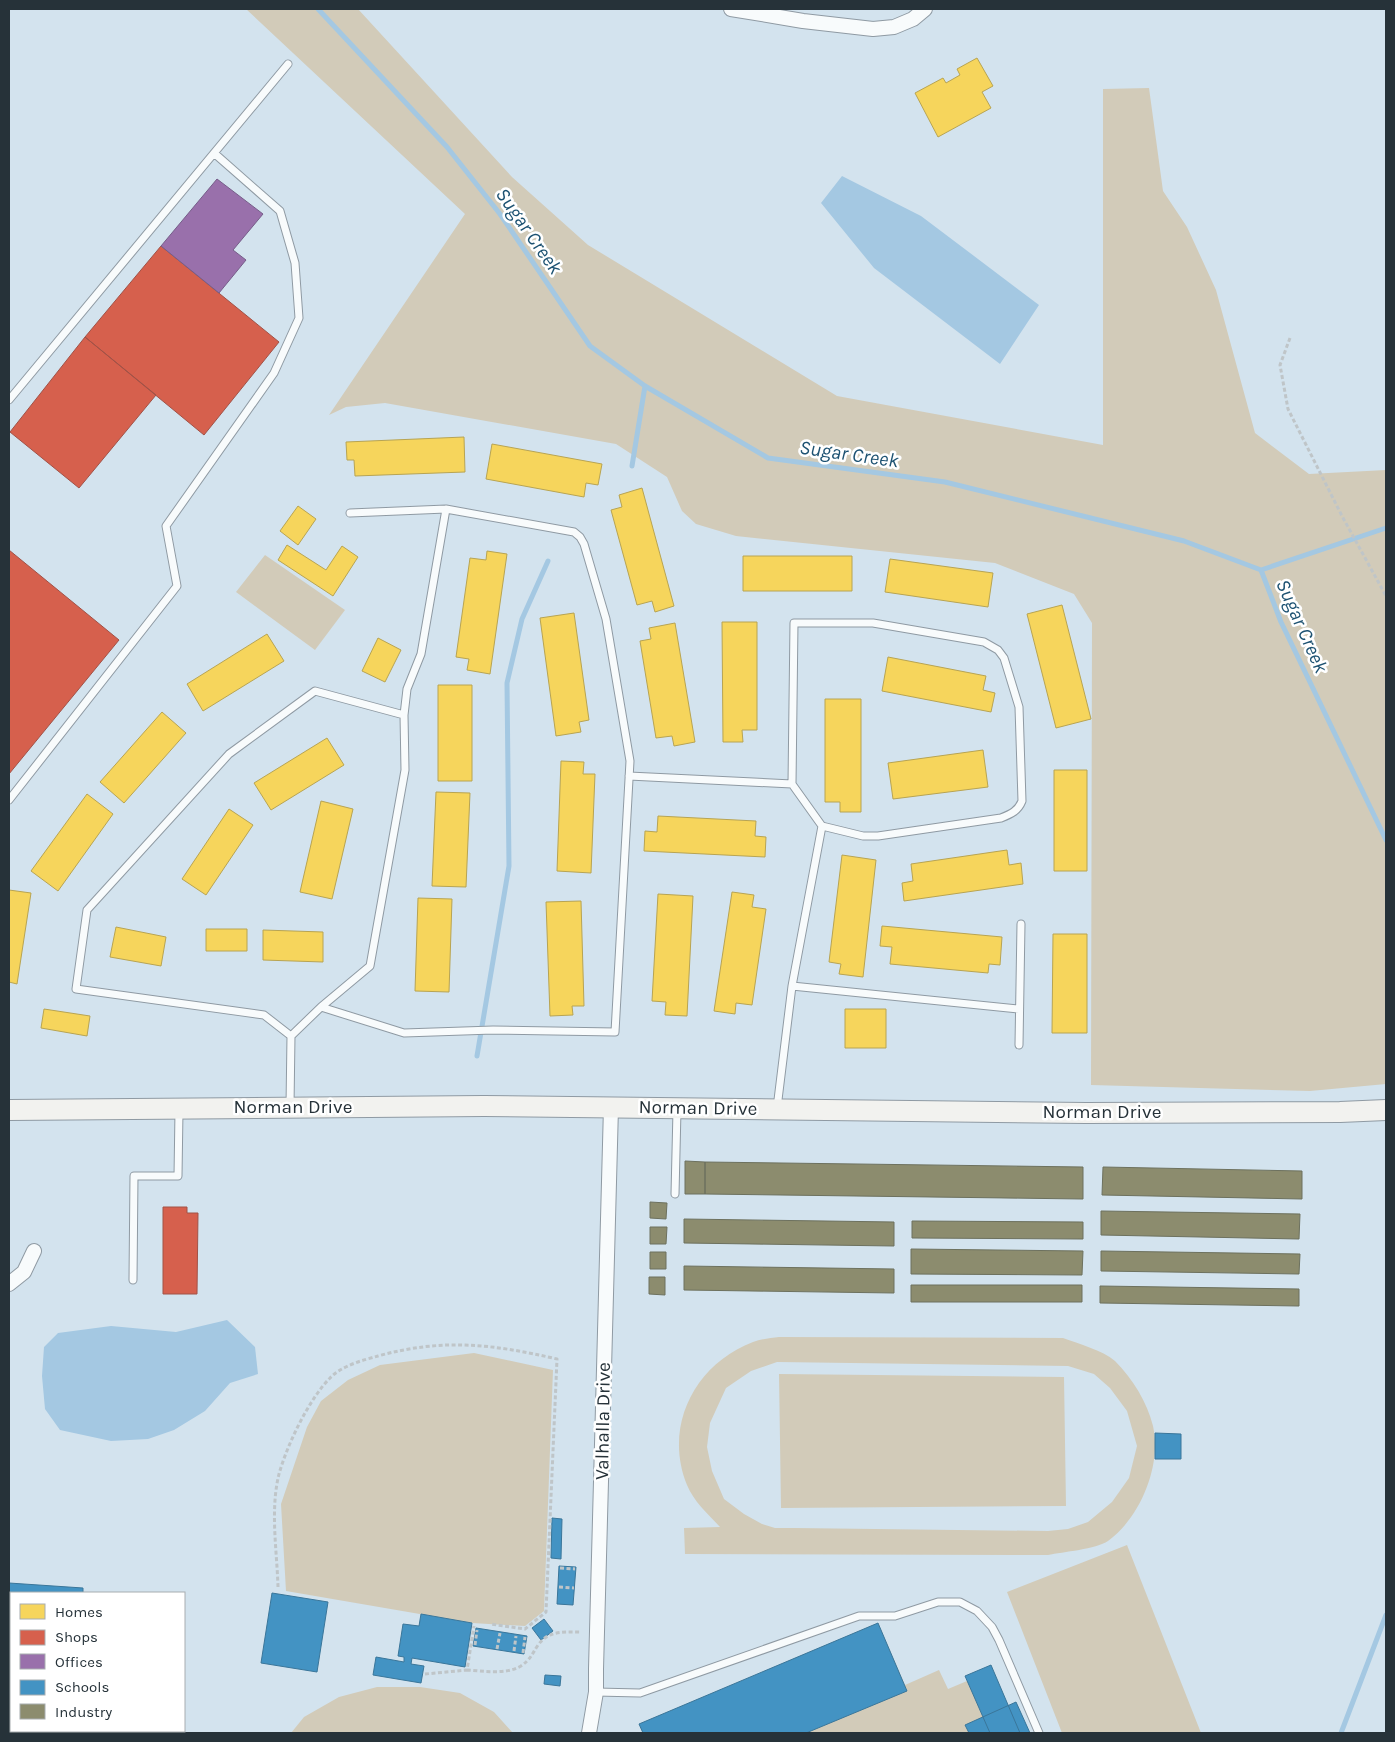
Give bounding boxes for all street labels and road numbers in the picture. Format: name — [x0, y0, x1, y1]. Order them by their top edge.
street label: Norman Drive — [234, 1096, 352, 1118]
street label: Norman Drive — [638, 1096, 758, 1120]
street label: Norman Drive — [1043, 1101, 1161, 1123]
street label: Valhalla Drive — [591, 1362, 615, 1480]

